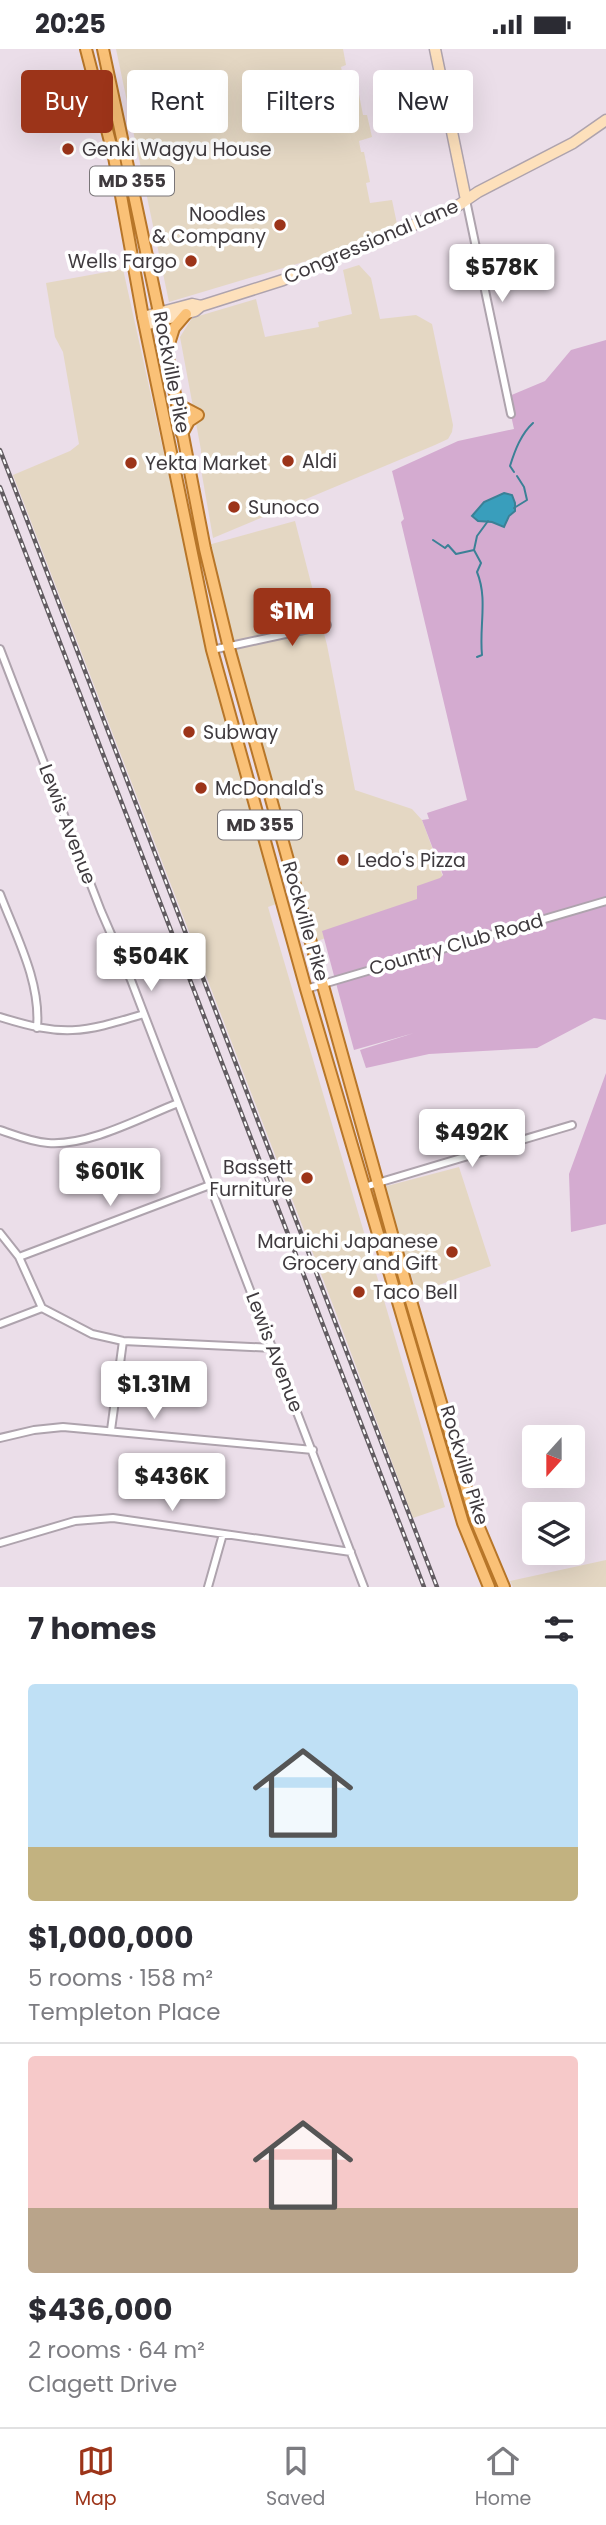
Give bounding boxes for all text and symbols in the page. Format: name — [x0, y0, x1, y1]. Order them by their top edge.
text: 20:25 — [35, 6, 106, 42]
chip: Buy — [21, 70, 113, 133]
chip: Rent — [127, 70, 228, 133]
chip: Filters — [242, 70, 359, 133]
chip: New — [373, 70, 473, 133]
place label: Genki Wagyu House — [82, 136, 272, 163]
marker: Genki Wagyu House — [60, 141, 76, 157]
road number: MD 355 — [90, 167, 174, 195]
street label: Congressional Lane — [280, 192, 463, 290]
place label: Noodles & Company — [152, 201, 266, 250]
marker: Noodles & Company — [272, 217, 288, 233]
pin: $578K — [453, 245, 551, 304]
place label: Wells Fargo — [68, 248, 177, 275]
text: $578K — [465, 251, 539, 283]
marker: Wells Fargo — [183, 253, 199, 269]
street label: Rockville Pike — [146, 309, 197, 435]
place label: Aldi — [302, 448, 337, 475]
place label: Yekta Market — [145, 450, 267, 477]
marker: Aldi — [280, 453, 296, 469]
marker: Yekta Market — [123, 455, 139, 471]
place label: Sunoco — [248, 494, 319, 521]
marker: Sunoco — [226, 499, 242, 515]
pin: $1M — [258, 589, 326, 648]
text: $1M — [270, 595, 314, 627]
place label: Subway — [203, 719, 279, 746]
marker: Subway — [181, 724, 197, 740]
street label: Lewis Avenue — [32, 760, 103, 888]
place label: McDonald's — [215, 775, 324, 802]
marker: McDonald's — [193, 780, 209, 796]
road number: MD 355 — [218, 811, 302, 839]
place label: Ledo's Pizza — [357, 847, 466, 874]
marker: Ledo's Pizza — [335, 852, 351, 868]
street label: Rockville Pike — [275, 858, 336, 984]
street label: Country Club Road — [366, 907, 546, 982]
pin: $504K — [102, 933, 200, 993]
text: $504K — [113, 940, 189, 972]
pin: $492K — [423, 1109, 521, 1169]
text: $492K — [435, 1116, 509, 1148]
pin: $601K — [61, 1149, 159, 1208]
place label: Bassett Furniture — [209, 1154, 293, 1203]
text: $601K — [75, 1155, 145, 1187]
marker: Bassett Furniture — [299, 1170, 315, 1186]
place label: Maruichi Japanese Grocery and Gift — [257, 1228, 438, 1277]
marker: Maruichi Japanese Grocery and Gift — [444, 1244, 460, 1260]
place label: Taco Bell — [373, 1279, 458, 1306]
marker: Taco Bell — [351, 1284, 367, 1300]
street label: Lewis Avenue — [239, 1288, 310, 1416]
pin: $1.31M — [97, 1361, 211, 1421]
text: $1.31M — [117, 1368, 191, 1400]
street label: Rockville Pike — [434, 1402, 496, 1528]
north arrow — [522, 1425, 584, 1487]
map controls — [522, 1425, 585, 1565]
pin: $436K — [123, 1453, 221, 1513]
text: $436K — [134, 1460, 210, 1492]
button: layers — [522, 1502, 585, 1565]
text: 7 homes — [28, 1607, 157, 1650]
icon: filters — [540, 1610, 578, 1648]
icon: home — [240, 1730, 366, 1856]
text: $1,000,000 — [28, 1916, 194, 1959]
text: 5 rooms · 158 m² — [28, 1962, 213, 1994]
text: Templeton Place — [28, 1996, 221, 2028]
icon: home — [240, 2102, 366, 2228]
text: $436,000 — [28, 2288, 173, 2331]
text: 2 rooms · 64 m² — [28, 2334, 205, 2366]
text: Clagett Drive — [28, 2368, 177, 2400]
tab: Map — [75, 2442, 117, 2513]
tab: Saved — [266, 2442, 325, 2513]
tab: Home — [475, 2442, 531, 2513]

